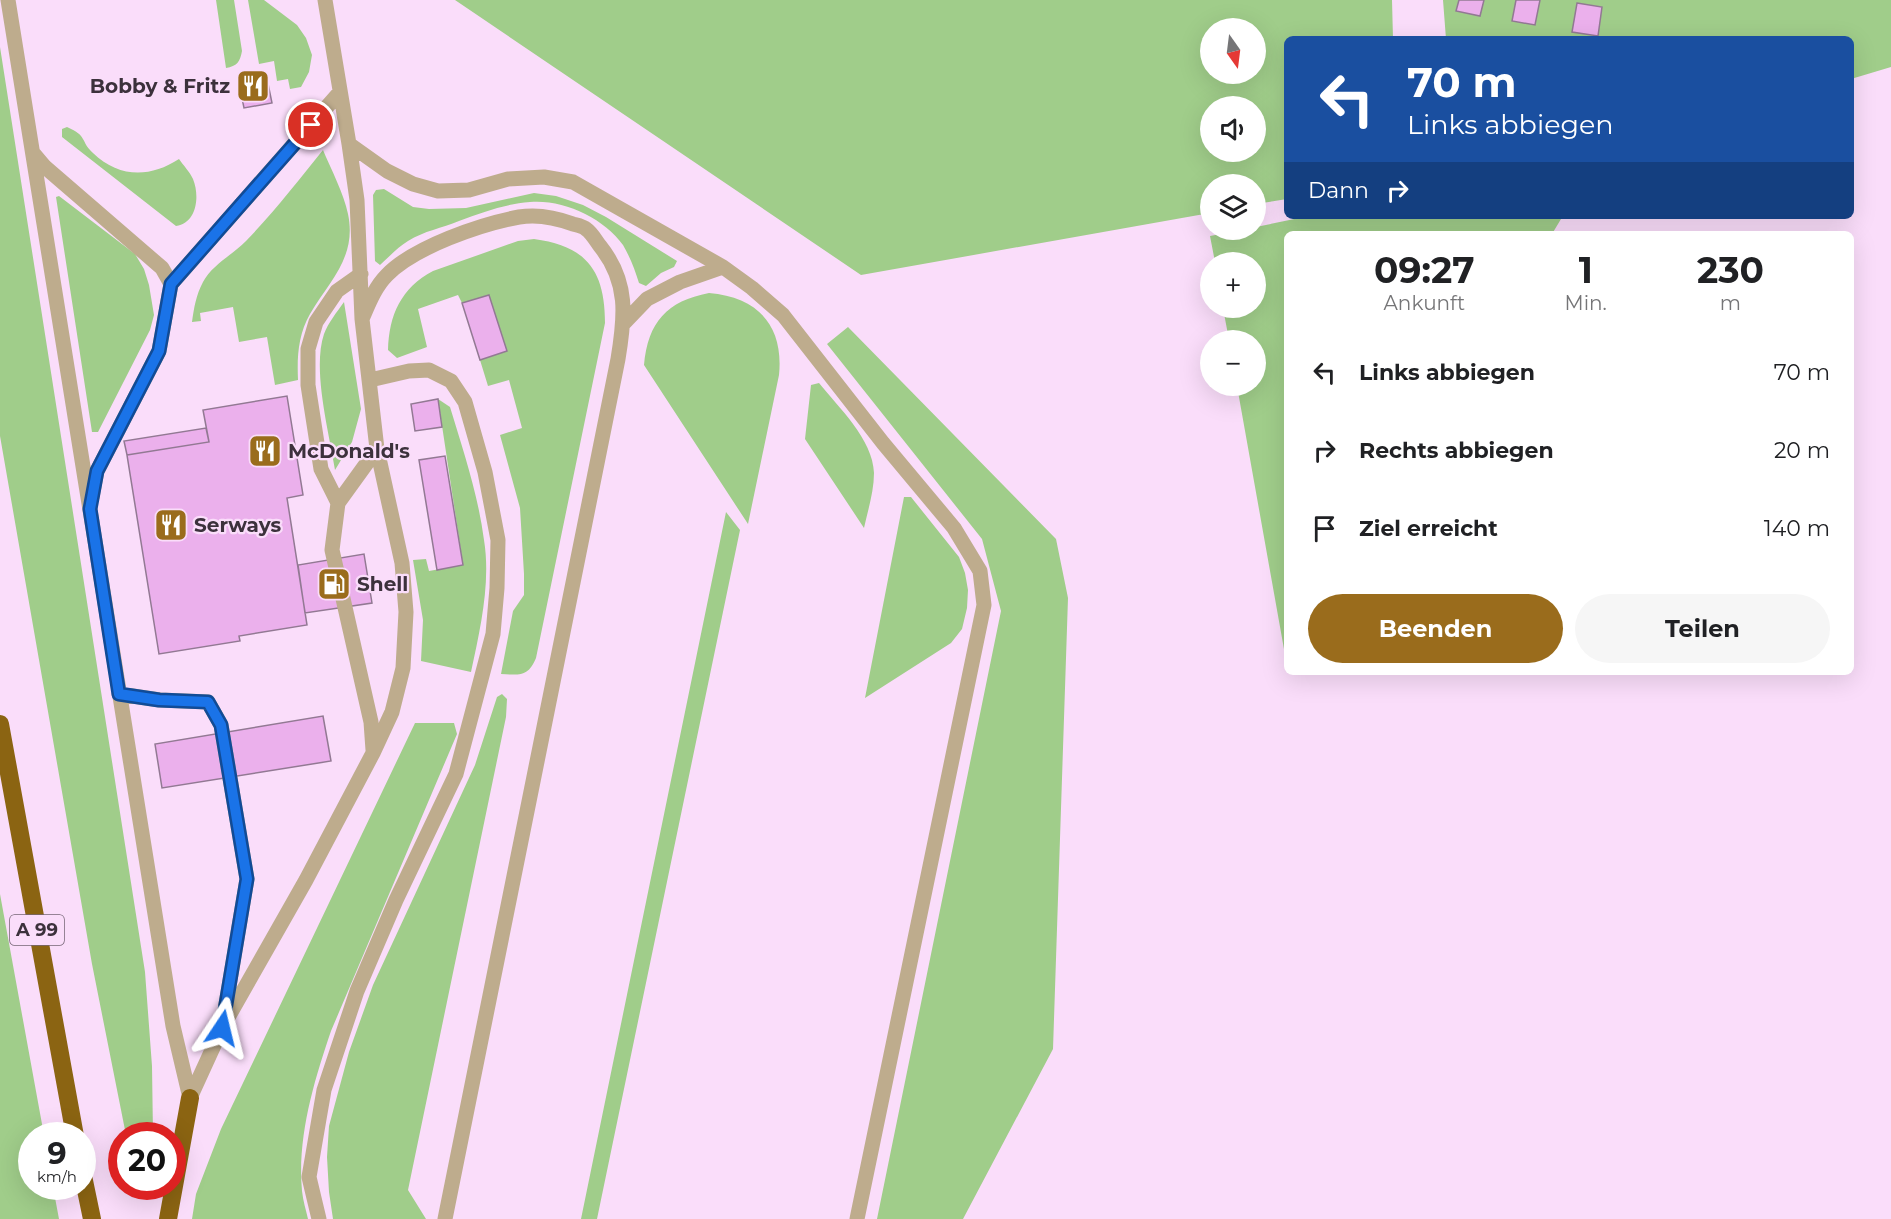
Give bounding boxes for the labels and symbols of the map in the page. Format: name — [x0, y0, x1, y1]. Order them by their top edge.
north arrow — [1200, 18, 1266, 84]
restaurant icon: Bobby & Fritz — [235, 68, 271, 104]
place label: Bobby & Fritz — [90, 74, 230, 98]
pin — [285, 99, 336, 150]
restaurant icon: McDonald's — [247, 433, 283, 469]
place label: McDonald's — [288, 439, 410, 463]
restaurant icon: Serways — [153, 507, 189, 543]
place label: Serways — [194, 513, 282, 537]
fuel station icon: Shell — [316, 566, 352, 602]
place label: Shell — [357, 572, 408, 596]
road number: A 99 — [10, 915, 64, 945]
position arrow — [190, 996, 254, 1060]
speed limit sign: 20 — [108, 1122, 186, 1200]

